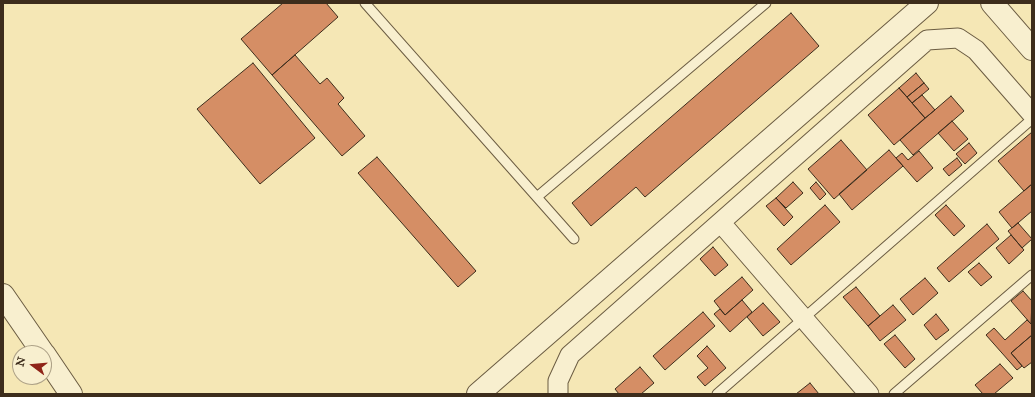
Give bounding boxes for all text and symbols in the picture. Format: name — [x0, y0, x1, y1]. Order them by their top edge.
north arrow — [12, 345, 52, 385]
text: N — [13, 356, 28, 368]

